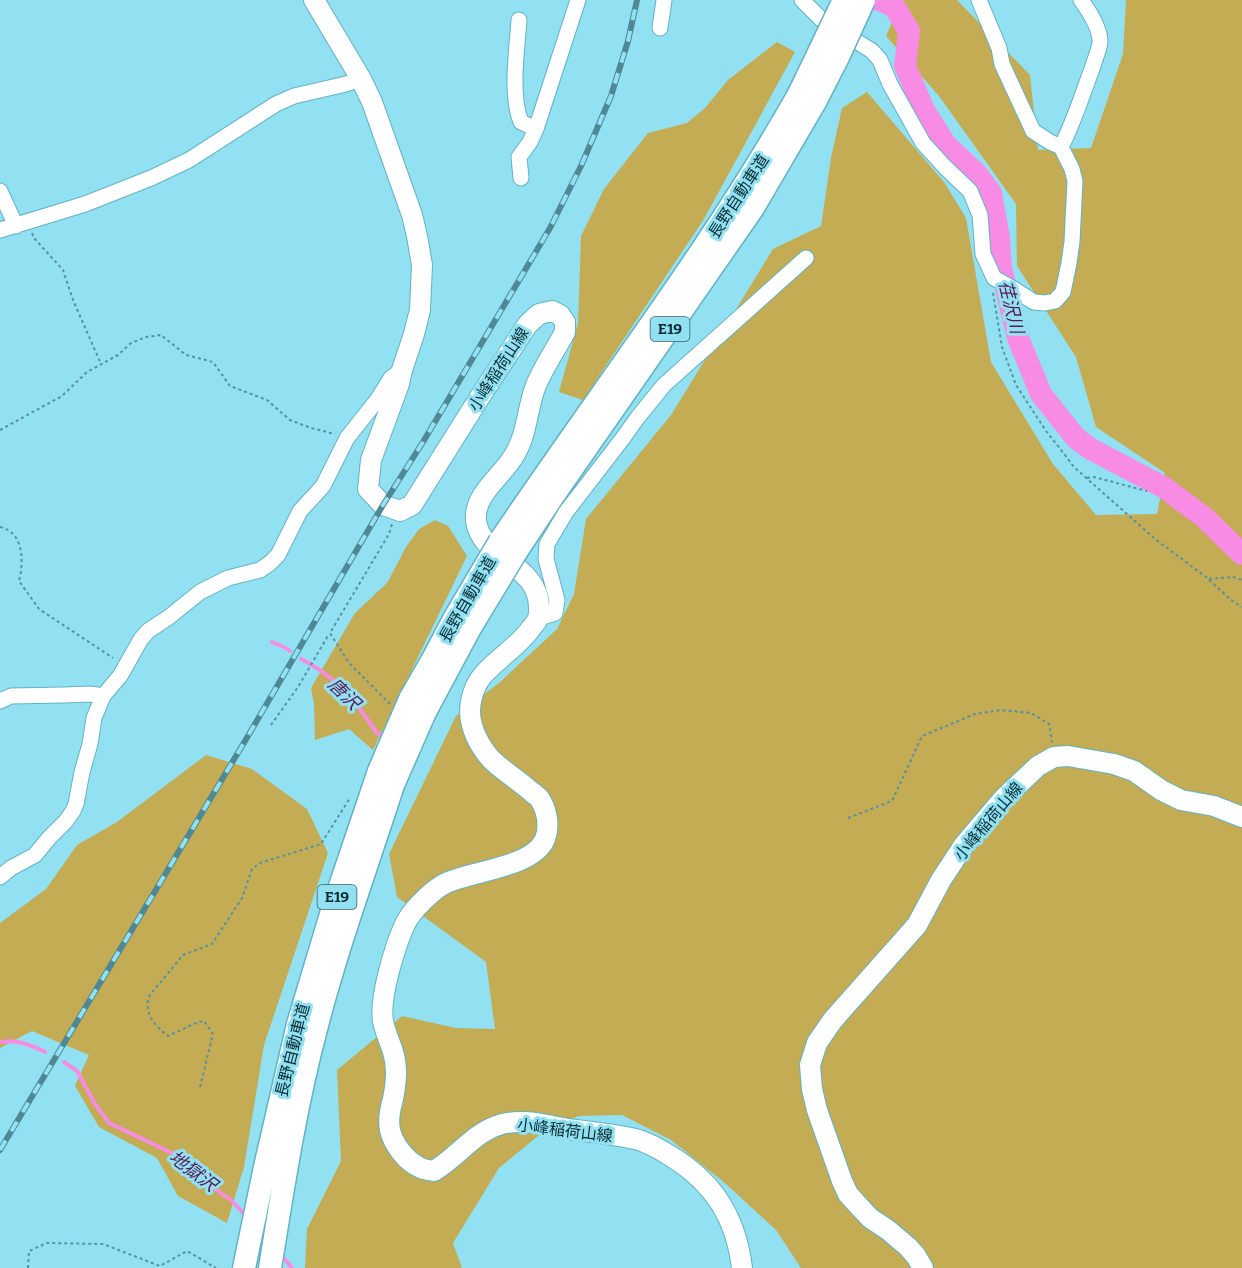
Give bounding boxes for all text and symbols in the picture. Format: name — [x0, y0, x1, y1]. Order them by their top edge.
street label: 長野自動車道 — [704, 151, 773, 242]
water label: 荏沢川 — [994, 278, 1029, 338]
road number: E19 — [650, 317, 690, 341]
street label: 小峰稲荷山線 — [464, 324, 533, 415]
street label: 長野自動車道 — [435, 553, 500, 646]
water label: 唐沢 — [323, 674, 366, 716]
street label: 小峰稲荷山線 — [950, 778, 1027, 864]
road number: E19 — [318, 885, 356, 909]
street label: 長野自動車道 — [272, 1001, 313, 1099]
street label: 小峰稲荷山線 — [516, 1115, 614, 1146]
water label: 地獄沢 — [165, 1146, 223, 1197]

